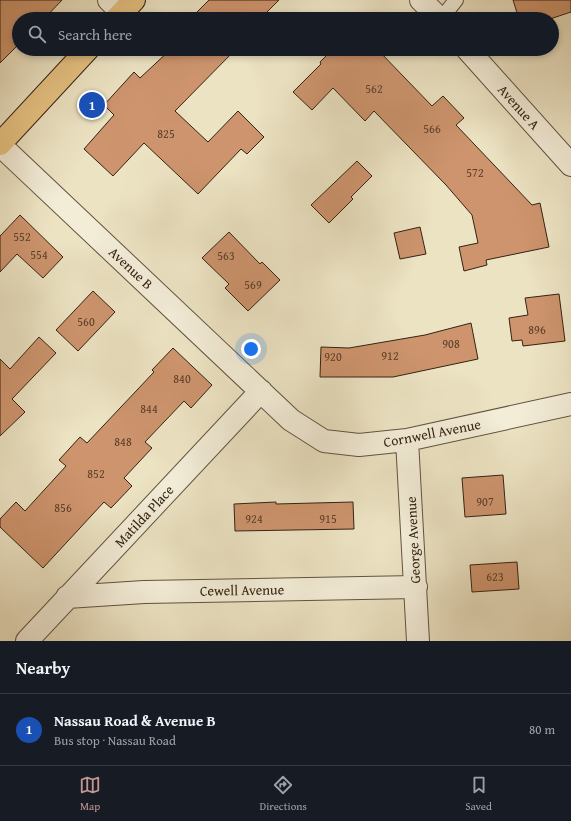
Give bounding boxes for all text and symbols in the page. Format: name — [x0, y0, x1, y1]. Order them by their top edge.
search box — [12, 12, 559, 56]
icon: search — [26, 23, 48, 45]
text: Search here — [58, 24, 132, 45]
house number: 562 — [365, 80, 383, 97]
street label: Avenue A — [493, 80, 545, 134]
pin: 1 — [79, 90, 105, 120]
house number: 566 — [423, 120, 441, 137]
house number: 825 — [157, 125, 175, 142]
house number: 572 — [466, 164, 484, 181]
house number: 552 — [13, 228, 31, 245]
street label: Avenue B — [104, 242, 158, 294]
house number: 554 — [30, 246, 48, 263]
house number: 563 — [217, 247, 235, 264]
house number: 569 — [244, 276, 262, 293]
house number: 560 — [77, 313, 95, 330]
house number: 896 — [528, 321, 546, 338]
house number: 908 — [442, 335, 460, 352]
your location — [241, 339, 261, 359]
house number: 912 — [381, 347, 399, 364]
house number: 920 — [324, 348, 342, 365]
house number: 840 — [173, 370, 191, 387]
house number: 844 — [140, 400, 158, 417]
street label: Cornwell Avenue — [382, 414, 483, 452]
house number: 848 — [114, 433, 132, 450]
house number: 852 — [87, 465, 105, 482]
street label: Matilda Place — [110, 480, 179, 552]
house number: 907 — [476, 493, 494, 510]
street label: George Avenue — [401, 495, 425, 584]
house number: 856 — [54, 499, 72, 516]
house number: 924 — [245, 510, 263, 527]
house number: 915 — [319, 510, 337, 527]
house number: 623 — [486, 568, 504, 585]
street label: Cewell Avenue — [200, 579, 285, 601]
text: Nearby — [16, 655, 70, 680]
text: Nassau Road & Avenue B — [54, 710, 216, 731]
text: 1 — [26, 720, 32, 739]
text: 80 m — [529, 720, 555, 739]
text: Bus stop · Nassau Road — [54, 731, 176, 750]
tab: Map — [79, 774, 101, 814]
tab: Directions — [260, 774, 307, 814]
tab: Saved — [465, 774, 492, 814]

